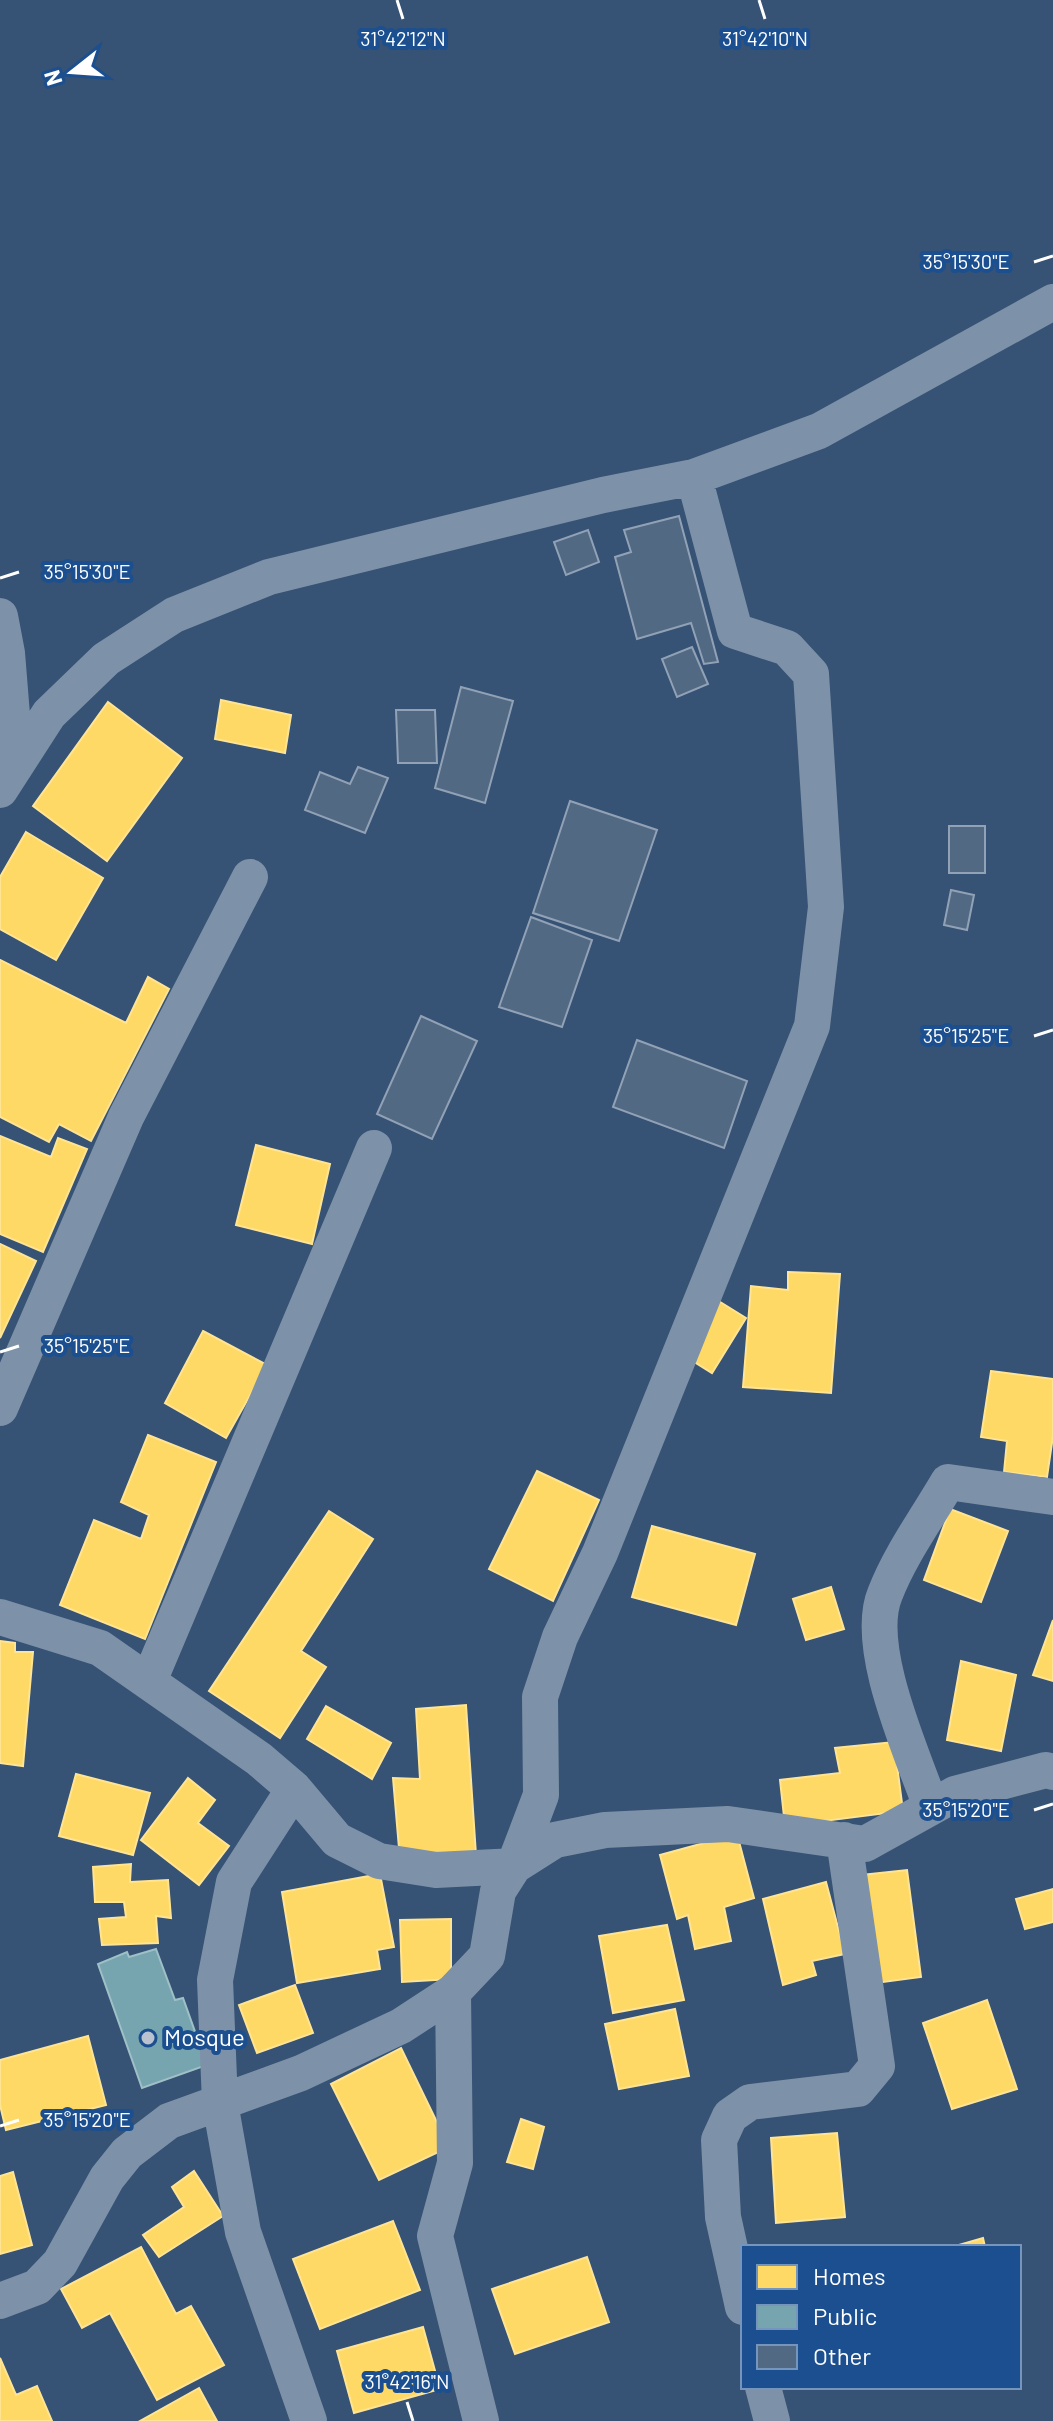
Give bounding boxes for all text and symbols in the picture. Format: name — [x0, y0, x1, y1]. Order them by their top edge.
text: 31°42'12"N — [360, 26, 446, 50]
text: 31°42'10"N — [722, 26, 808, 50]
north arrow — [32, 32, 112, 112]
text: N — [37, 67, 66, 89]
text: 35°15'30"E — [922, 249, 1010, 273]
text: 35°15'30"E — [43, 559, 131, 583]
text: 35°15'25"E — [923, 1023, 1009, 1047]
text: 35°15'25"E — [44, 1333, 130, 1357]
text: 35°15'20"E — [922, 1797, 1010, 1821]
place label: Mosque — [164, 2022, 245, 2051]
marker: Mosque — [139, 2029, 157, 2047]
text: 35°15'20"E — [43, 2107, 131, 2131]
legend — [741, 2245, 1021, 2389]
text: Homes — [813, 2261, 886, 2290]
text: Public — [813, 2301, 877, 2330]
text: Other — [813, 2341, 871, 2370]
text: 31°42'16"N — [364, 2369, 450, 2393]

